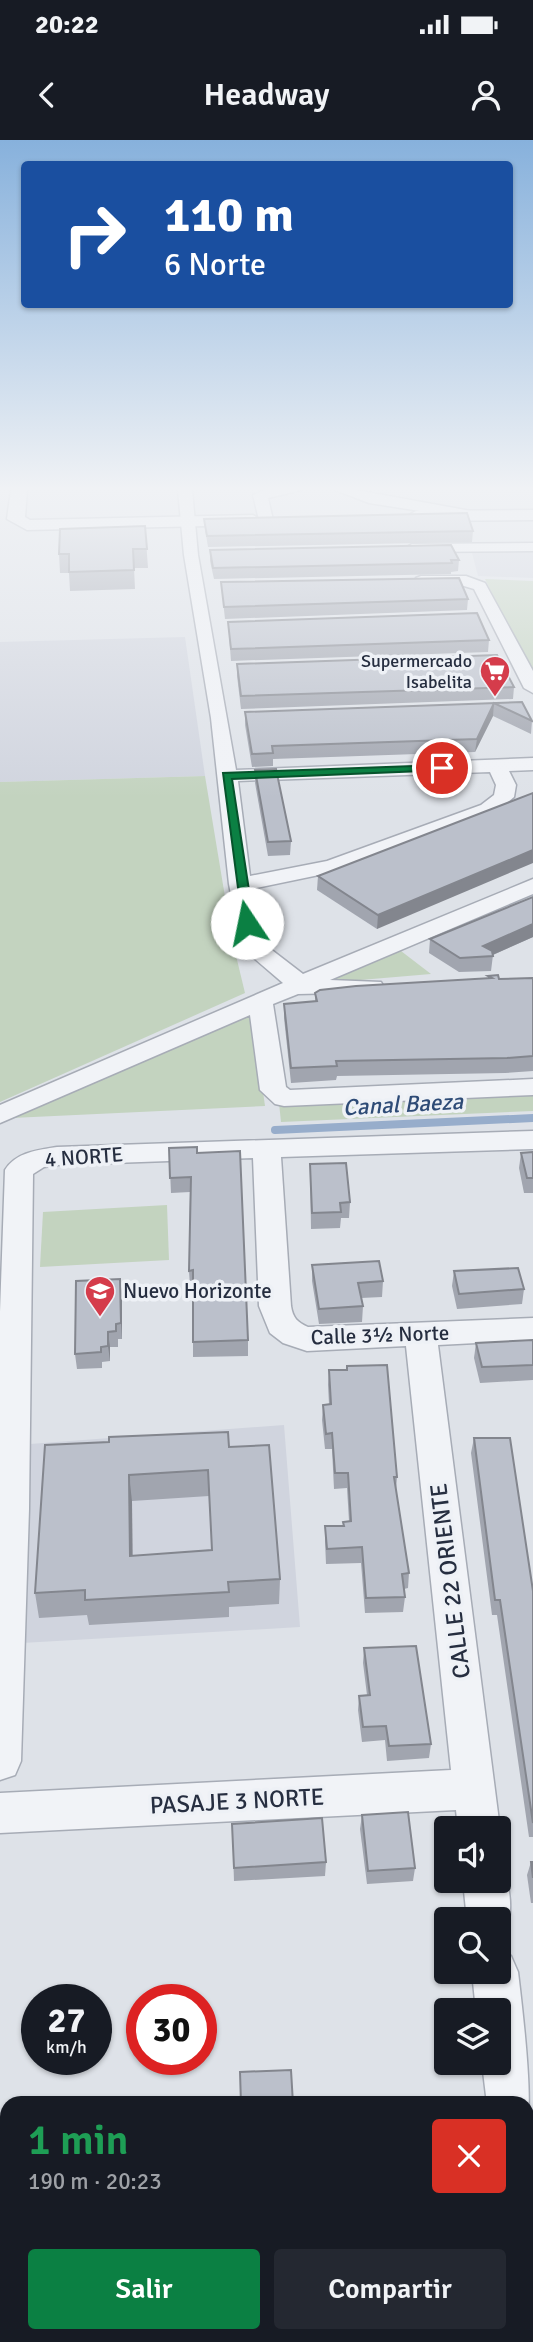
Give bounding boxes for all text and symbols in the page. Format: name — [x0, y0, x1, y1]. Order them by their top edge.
text: 20:22 — [35, 9, 99, 41]
text: Headway — [204, 75, 329, 114]
icon: back — [28, 76, 66, 114]
icon: person — [467, 76, 505, 114]
text: 110 m — [164, 185, 294, 245]
icon: right — [49, 189, 140, 280]
text: 6 Norte — [164, 245, 266, 284]
place label: Supermercado Isabelita — [361, 650, 472, 693]
supermarket icon: Supermercado Isabelita — [478, 654, 512, 698]
pin — [412, 738, 472, 798]
icon: arrive — [423, 749, 461, 787]
position arrow — [210, 886, 284, 960]
water label: Canal Baeza — [342, 1087, 465, 1122]
street label: 4 NORTE — [44, 1141, 124, 1173]
school or university icon: Nuevo Horizonte — [83, 1274, 117, 1318]
place label: Nuevo Horizonte — [123, 1278, 272, 1304]
street label: Calle 3½ Norte — [310, 1320, 450, 1350]
street label: CALLE 22 ORIENTE — [423, 1482, 477, 1680]
street label: PASAJE 3 NORTE — [149, 1781, 325, 1821]
map controls — [434, 1816, 511, 2075]
button: sound — [434, 1816, 511, 1893]
button: search — [434, 1907, 511, 1984]
speed limit sign: 30 — [126, 1984, 217, 2075]
button: layers — [434, 1998, 511, 2075]
text: 27 — [48, 1999, 85, 2042]
text: km/h — [46, 2036, 87, 2058]
text: 1 min — [28, 2115, 129, 2166]
button: close — [432, 2119, 506, 2193]
text: 190 m · 20:23 — [28, 2167, 162, 2196]
button: Salir — [28, 2249, 260, 2329]
button: Compartir — [274, 2249, 506, 2329]

